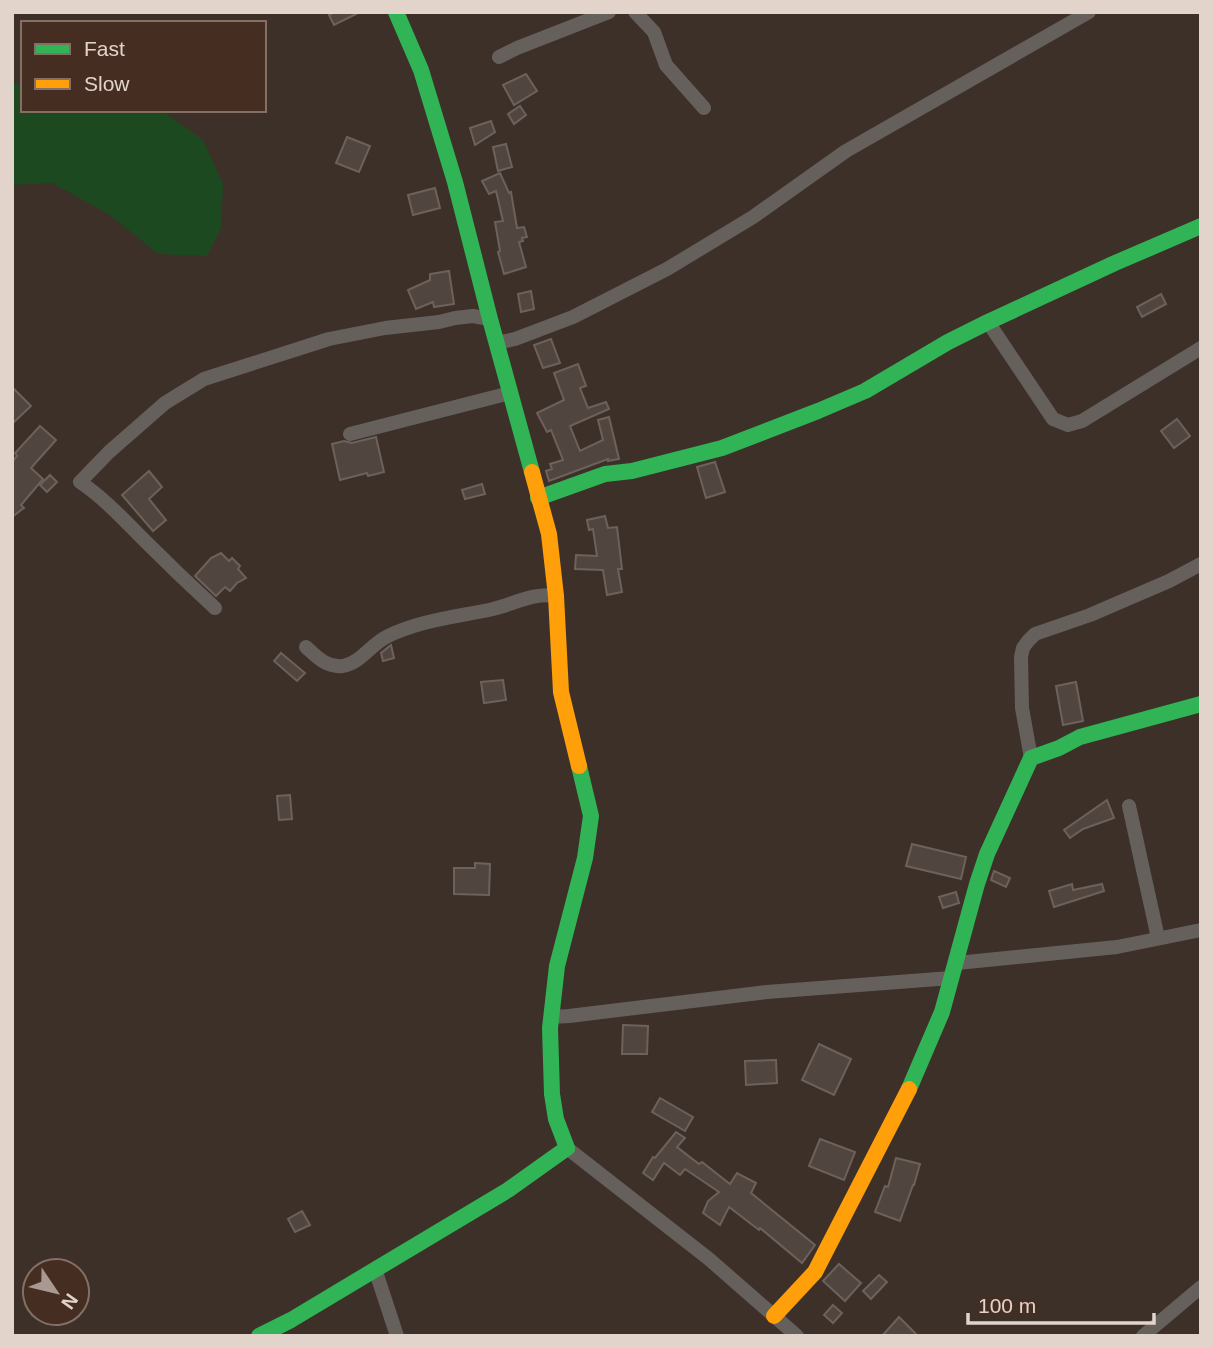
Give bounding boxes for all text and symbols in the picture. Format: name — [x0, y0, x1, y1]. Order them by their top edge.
legend — [21, 21, 266, 112]
text: Fast — [84, 37, 125, 60]
text: Slow — [84, 72, 130, 95]
north arrow — [21, 1257, 91, 1327]
scale bar — [968, 1282, 1154, 1326]
text: N — [57, 1290, 82, 1313]
text: 100 m — [978, 1294, 1036, 1317]

